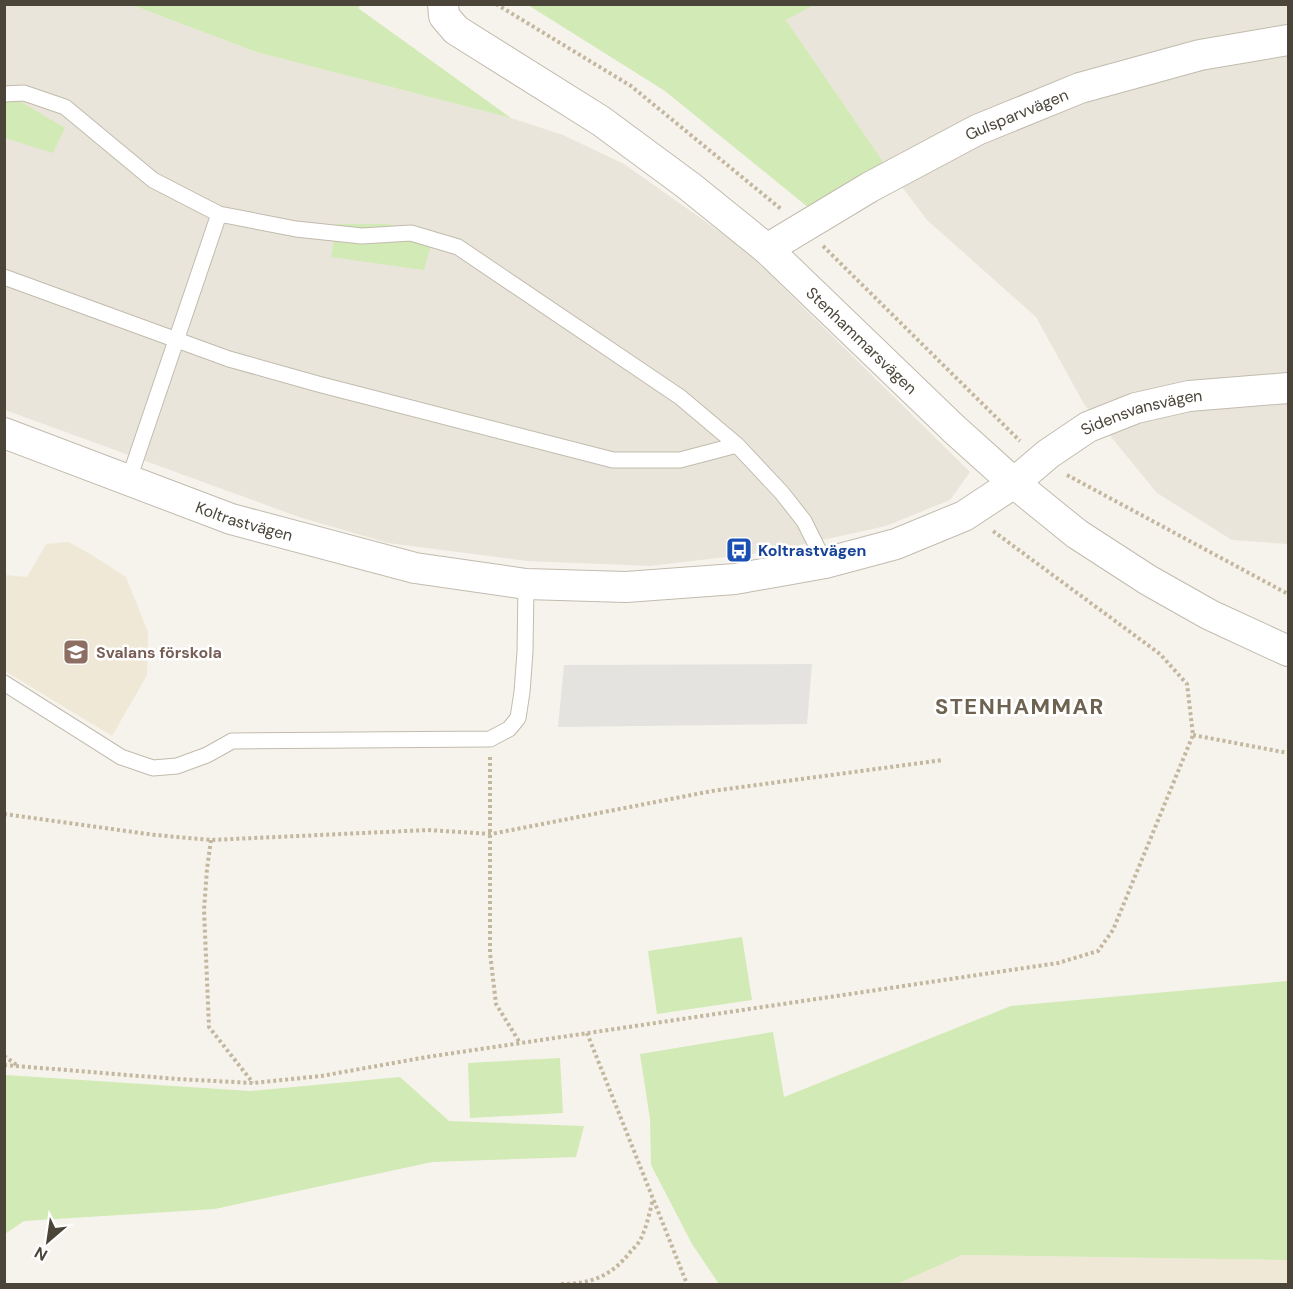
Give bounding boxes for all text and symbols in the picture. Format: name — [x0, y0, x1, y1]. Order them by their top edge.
street label: Gulsparvvägen — [961, 84, 1071, 145]
street label: Stenhammarsvägen — [802, 282, 921, 399]
street label: Sidensvansvägen — [1077, 385, 1203, 440]
street label: Koltrastvägen — [193, 497, 295, 546]
bus stop icon: Koltrastvägen — [724, 535, 754, 565]
place label: Koltrastvägen — [758, 540, 867, 561]
school or university icon: Svalans förskola — [61, 637, 91, 667]
place label: Svalans förskola — [96, 642, 222, 663]
district label: STENHAMMAR — [935, 692, 1105, 721]
north arrow — [18, 1211, 78, 1271]
text: N — [31, 1242, 51, 1266]

